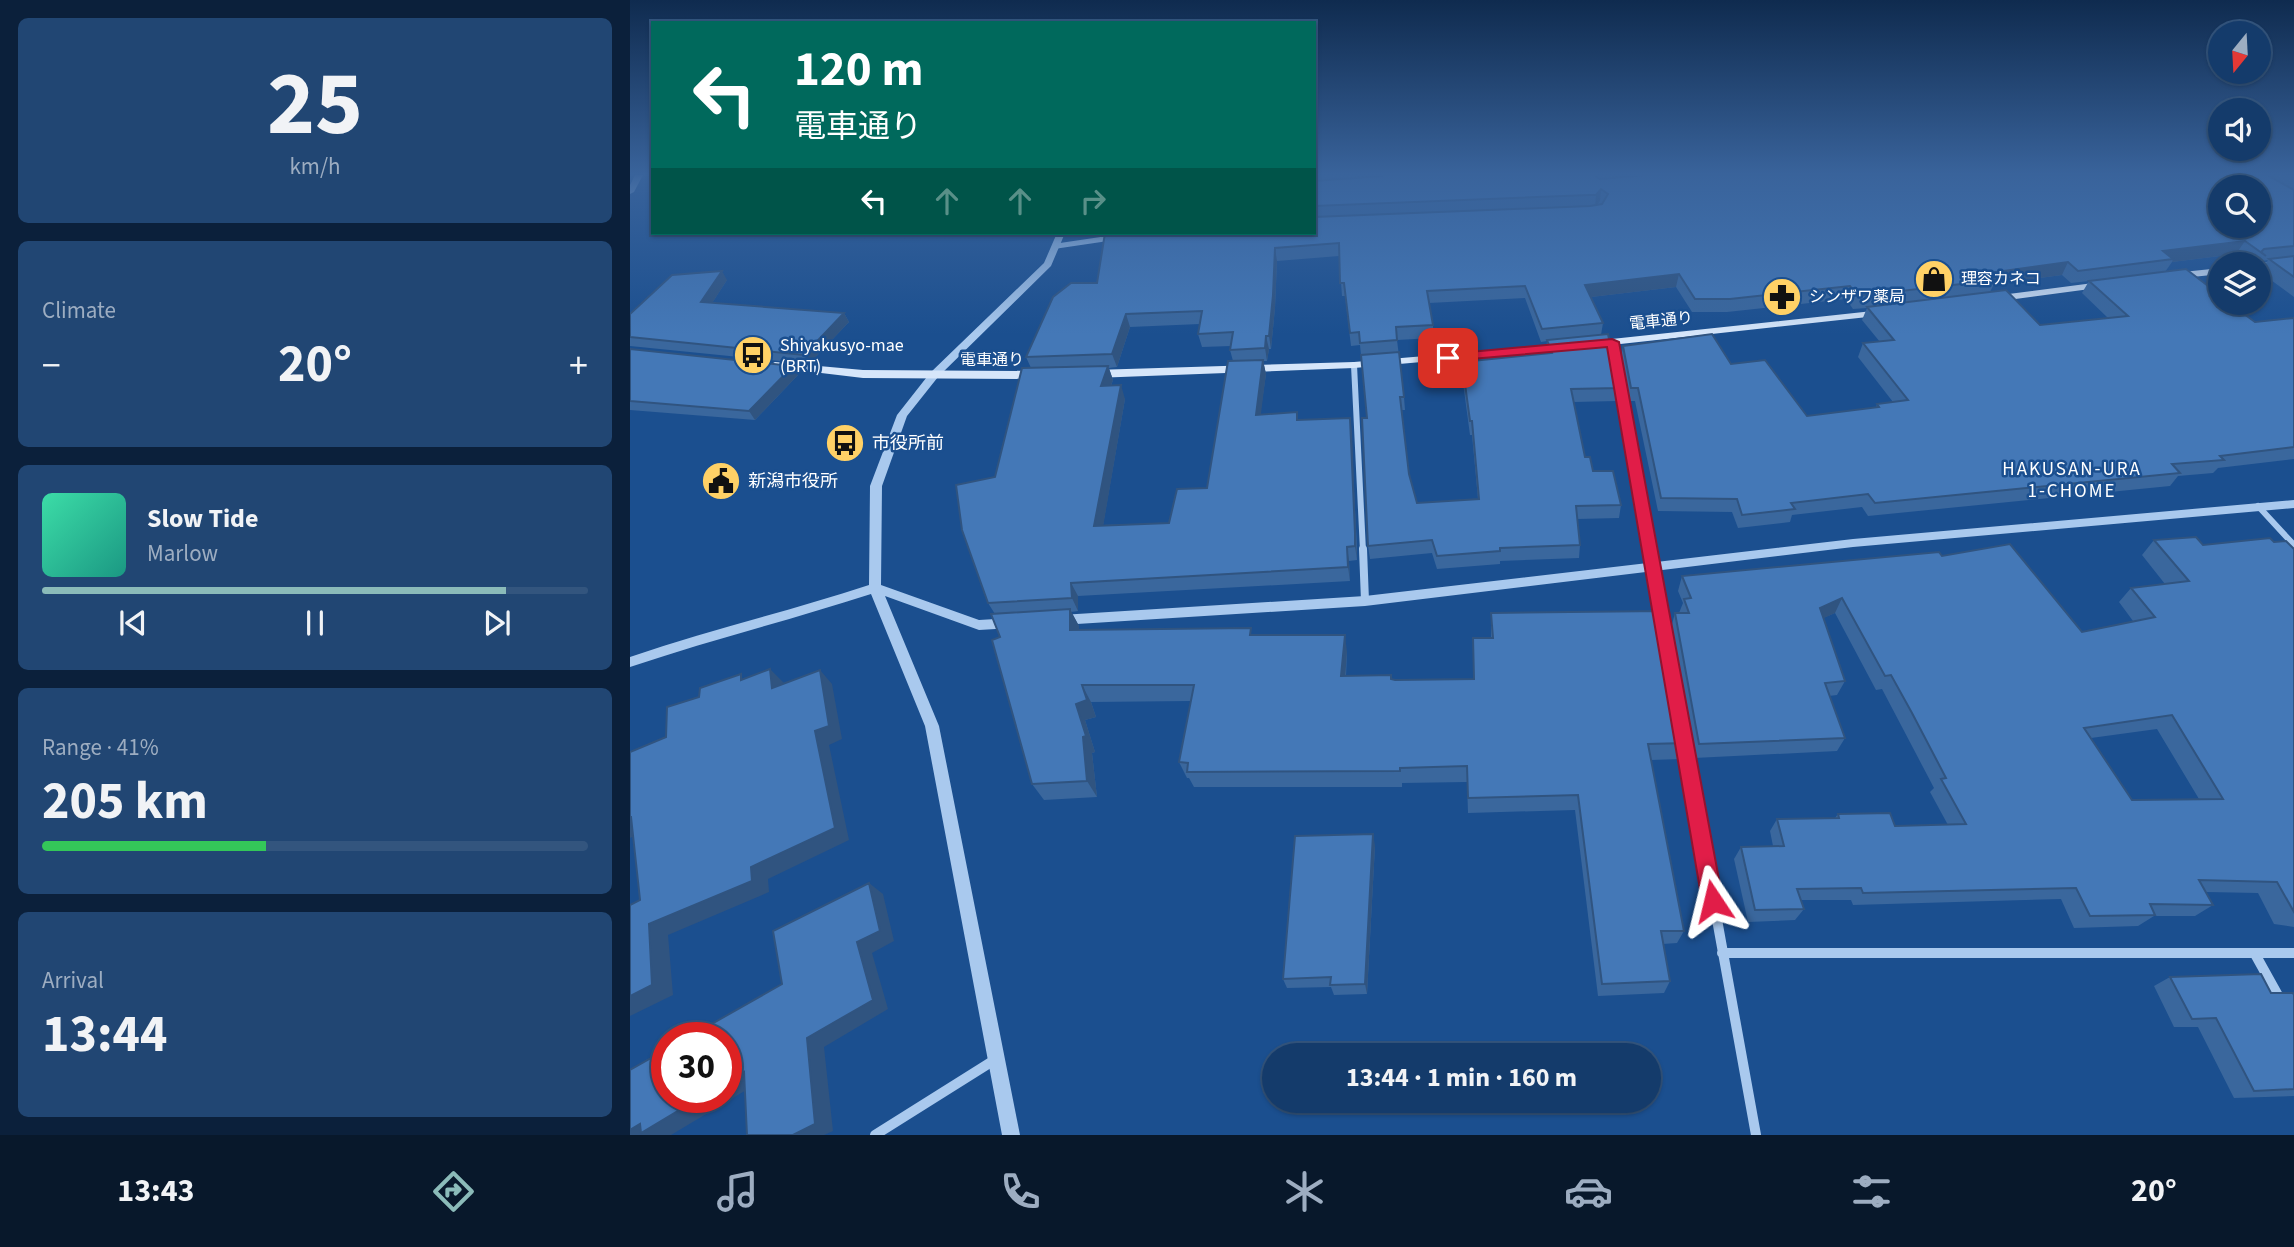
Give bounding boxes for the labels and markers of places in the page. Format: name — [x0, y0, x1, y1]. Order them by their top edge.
shop icon: 理容カネコ — [1913, 258, 1955, 300]
place label: 理容カネコ — [1961, 268, 2041, 290]
pharmacy icon: シンザワ薬局 — [1761, 276, 1803, 318]
place label: シンザワ薬局 — [1809, 286, 1905, 308]
pin — [1418, 328, 1478, 388]
place label: Shiyakusyo-mae (BRT) — [780, 333, 904, 379]
bus stop icon: Shiyakusyo-mae (BRT) — [732, 334, 774, 376]
bus stop icon: 市役所前 — [824, 422, 866, 464]
place label: 市役所前 — [872, 431, 944, 456]
public building icon: 新潟市役所 — [700, 460, 742, 502]
place label: 新潟市役所 — [748, 469, 838, 494]

